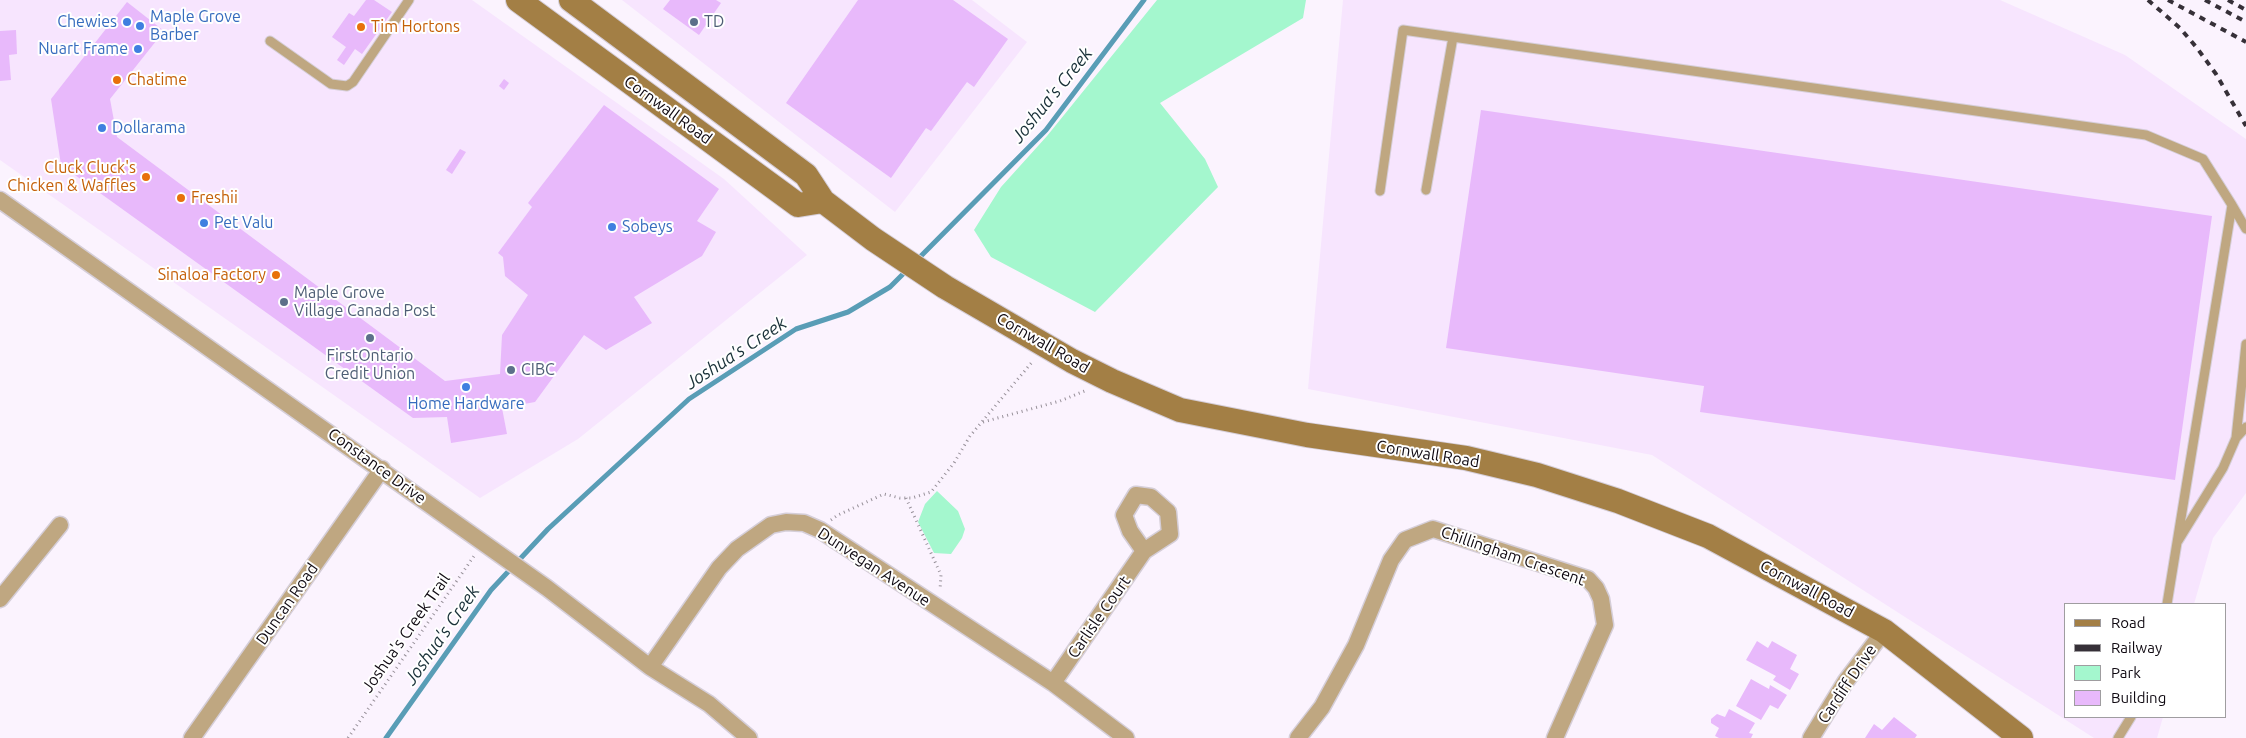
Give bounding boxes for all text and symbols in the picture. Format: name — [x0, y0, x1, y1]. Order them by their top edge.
place label: Maple Grove Barber — [150, 7, 241, 45]
place label: Chewies — [57, 12, 117, 32]
place label: TD — [704, 12, 724, 32]
marker: Chewies — [121, 16, 133, 28]
marker: TD — [688, 16, 700, 28]
place label: Tim Hortons — [371, 17, 460, 37]
marker: Maple Grove Barber — [134, 20, 146, 32]
marker: Tim Hortons — [355, 21, 367, 33]
place label: Nuart Frame — [38, 39, 128, 59]
marker: Nuart Frame — [132, 43, 144, 55]
water label: Joshua's Creek — [1007, 43, 1097, 147]
place label: Chatime — [127, 70, 187, 90]
street label: Cornwall Road — [620, 72, 716, 148]
marker: Chatime — [111, 74, 123, 86]
place label: Dollarama — [112, 118, 186, 138]
marker: Dollarama — [96, 122, 108, 134]
place label: Cluck Cluck's Chicken & Waffles — [7, 158, 136, 196]
marker: Cluck Cluck's Chicken & Waffles — [140, 171, 152, 183]
place label: Freshii — [191, 188, 238, 208]
marker: Freshii — [175, 192, 187, 204]
place label: Pet Valu — [214, 213, 273, 233]
marker: Pet Valu — [198, 217, 210, 229]
place label: Sobeys — [622, 217, 673, 237]
marker: Sobeys — [606, 221, 618, 233]
place label: Sinaloa Factory — [158, 265, 266, 285]
marker: Sinaloa Factory — [270, 269, 282, 281]
place label: Maple Grove Village Canada Post — [294, 283, 436, 321]
marker: Maple Grove Village Canada Post — [278, 296, 290, 308]
street label: Cornwall Road — [993, 309, 1093, 377]
water label: Joshua's Creek — [681, 312, 791, 394]
marker: FirstOntario Credit Union — [364, 332, 376, 344]
place label: FirstOntario Credit Union — [325, 346, 415, 384]
place label: CIBC — [521, 360, 555, 380]
marker: CIBC — [505, 364, 517, 376]
marker: Home Hardware — [460, 381, 472, 393]
place label: Home Hardware — [407, 394, 525, 414]
street label: Constance Drive — [324, 424, 430, 508]
street label: Cornwall Road — [1375, 436, 1481, 472]
street label: Chillingham Crescent — [1438, 522, 1588, 590]
street label: Dunvegan Avenue — [814, 523, 934, 611]
street label: Cornwall Road — [1757, 556, 1857, 622]
street label: Duncan Road — [252, 560, 322, 648]
street label: Joshua's Creek Trail — [358, 570, 454, 696]
street label: Carlisle Court — [1063, 572, 1135, 662]
water label: Joshua's Creek — [400, 581, 484, 689]
legend — [2064, 603, 2226, 718]
text: Road — [2111, 614, 2146, 631]
text: Railway — [2111, 639, 2162, 656]
street label: Cardiff Drive — [1814, 641, 1880, 727]
text: Park — [2111, 664, 2141, 681]
text: Building — [2111, 689, 2166, 706]

